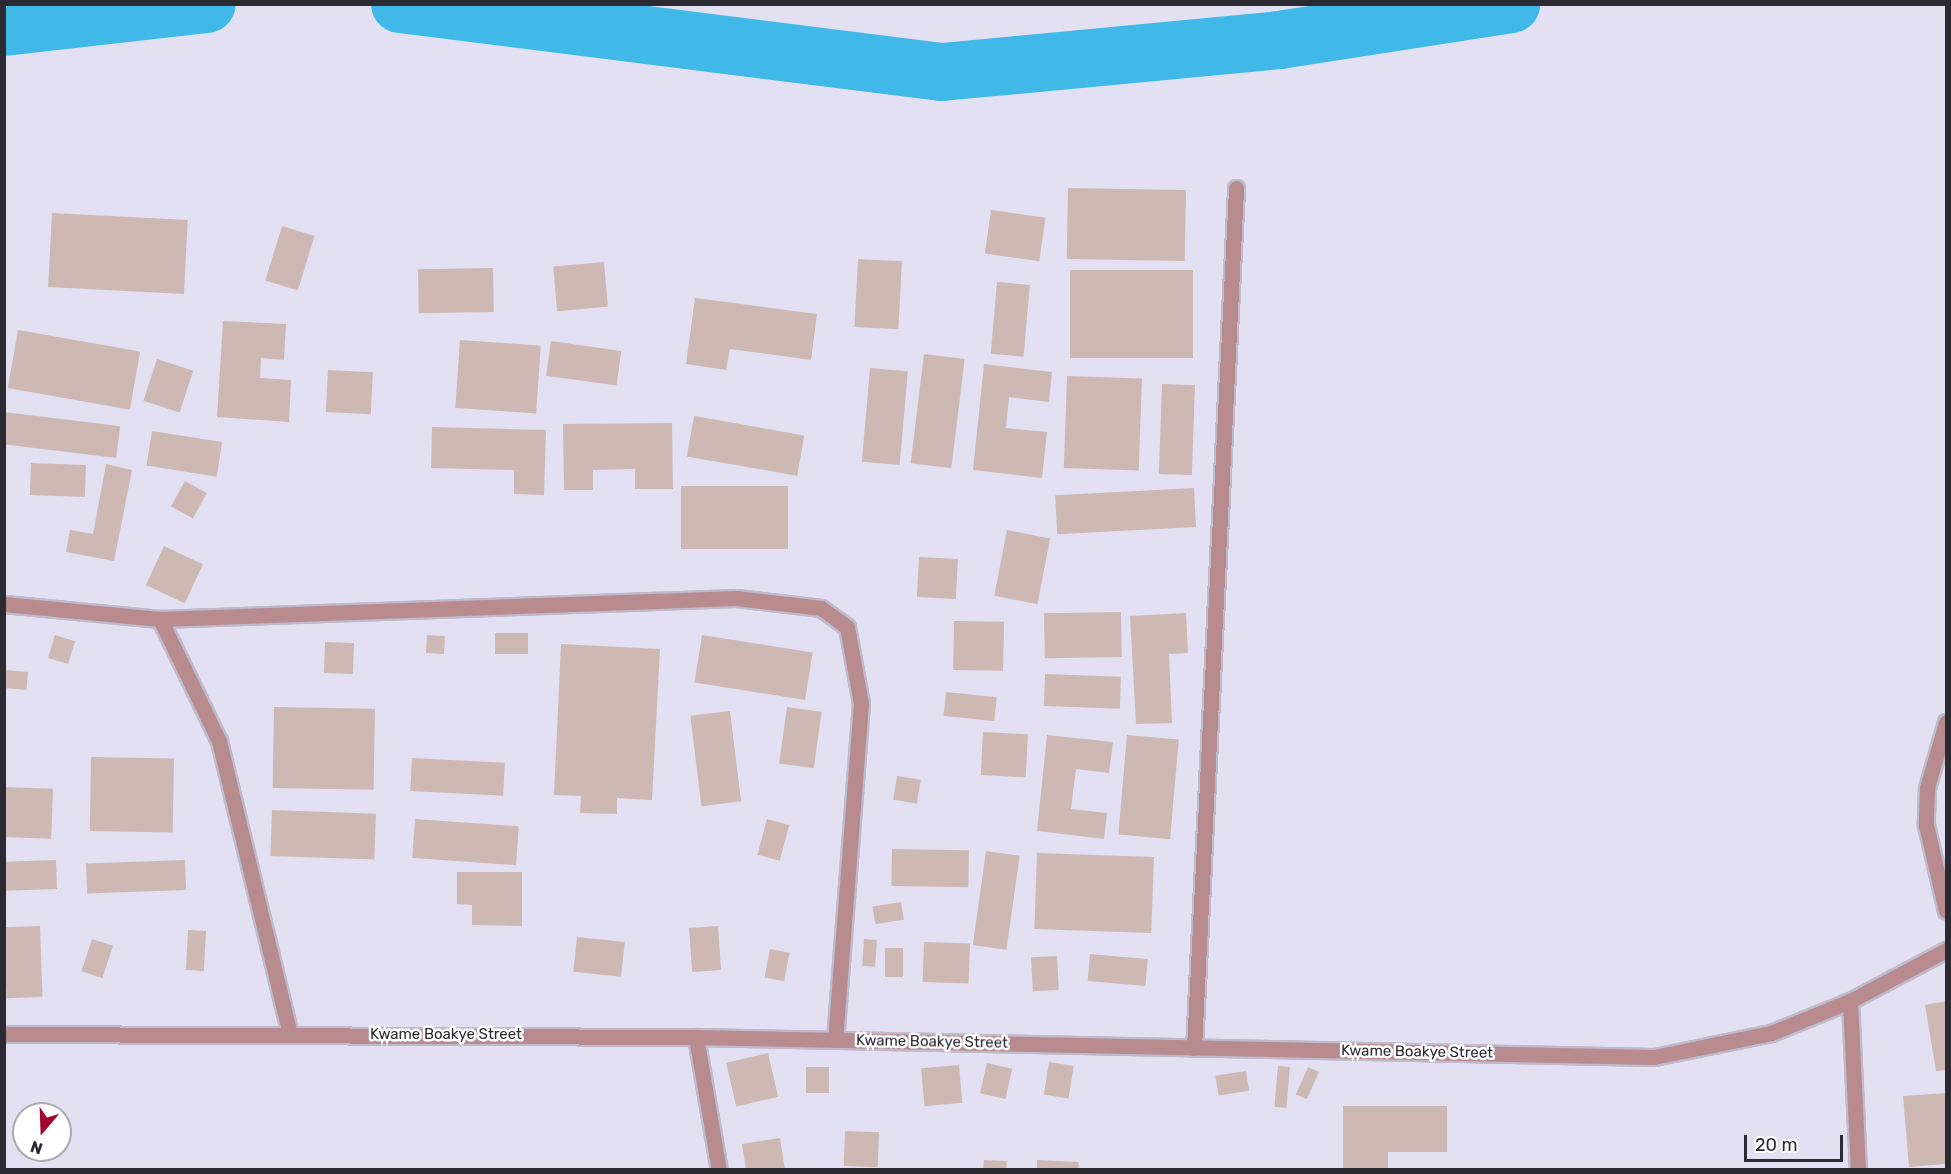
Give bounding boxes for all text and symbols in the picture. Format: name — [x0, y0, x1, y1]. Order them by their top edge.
street label: Kwame Boakye Street — [370, 1026, 522, 1044]
street label: Kwame Boakye Street — [856, 1032, 1008, 1052]
street label: Kwame Boakye Street — [1341, 1042, 1493, 1062]
north arrow — [12, 1102, 72, 1162]
scale bar — [1747, 1123, 1846, 1161]
text: 20 m — [1755, 1134, 1797, 1156]
text: N — [28, 1137, 45, 1158]

